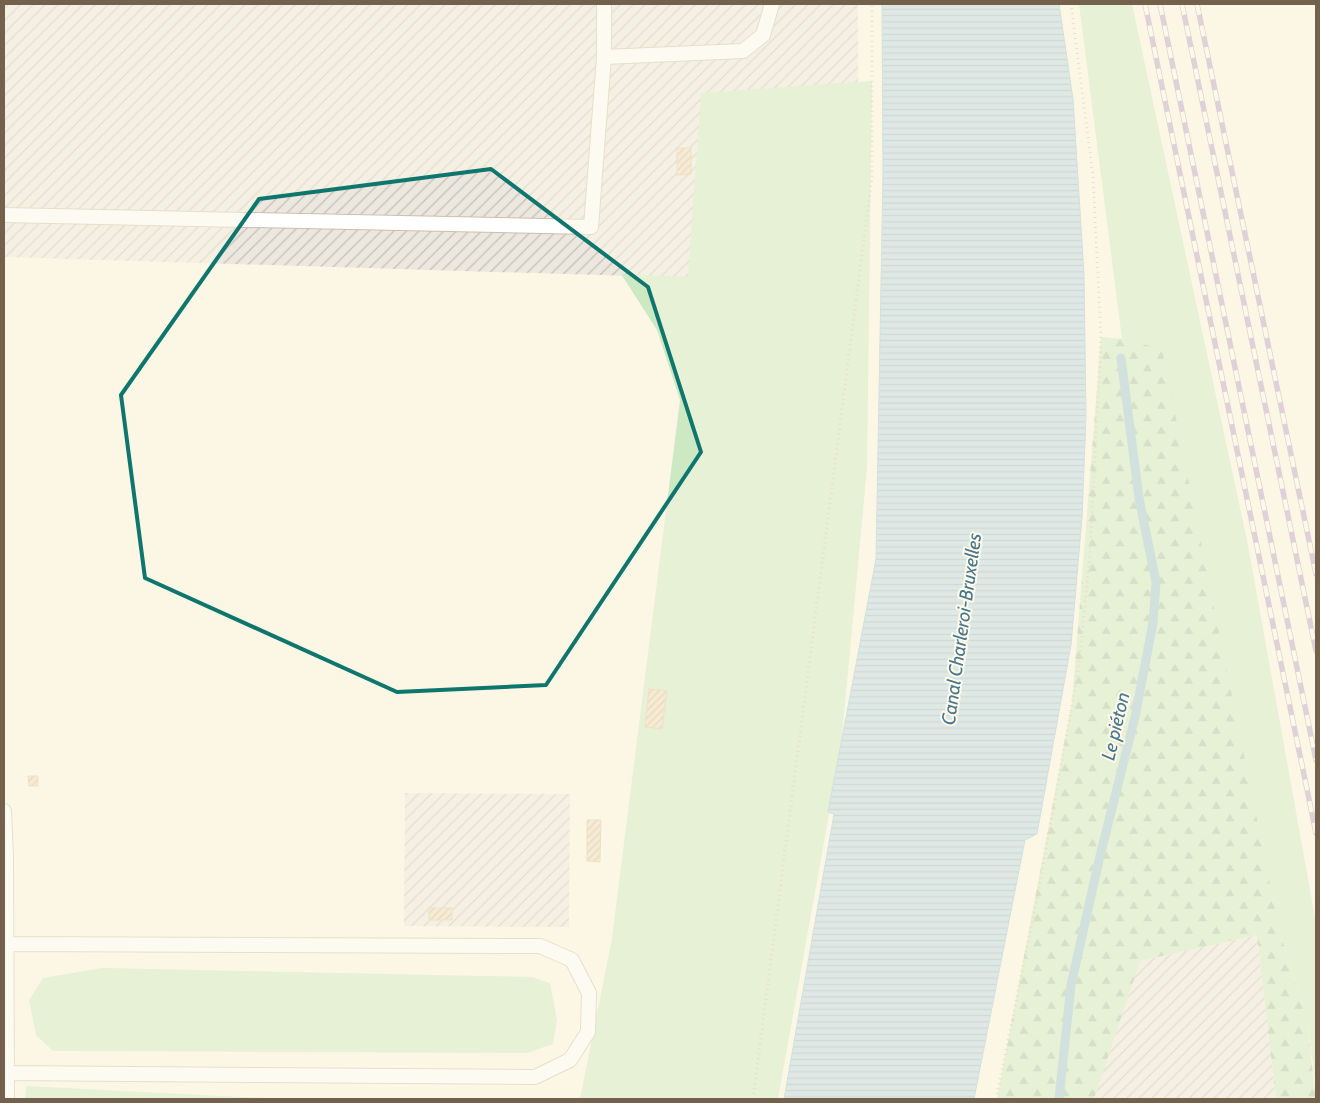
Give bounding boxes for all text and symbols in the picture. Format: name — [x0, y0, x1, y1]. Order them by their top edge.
water label: Canal Charleroi-Bruxelles — [937, 532, 986, 726]
water label: Le piéton — [1097, 690, 1134, 762]

